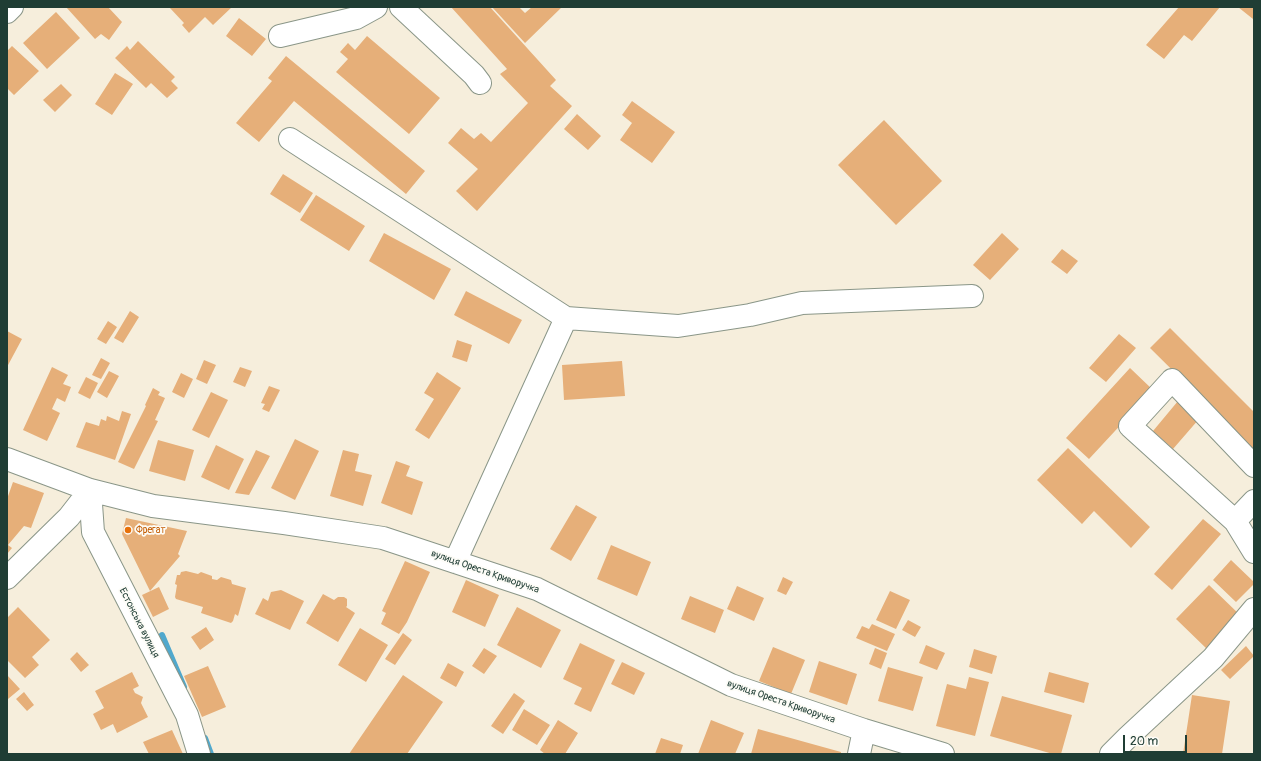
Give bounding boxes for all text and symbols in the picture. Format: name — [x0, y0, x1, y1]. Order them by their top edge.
place label: Фрегат — [136, 524, 165, 536]
marker: Фрегат — [123, 525, 133, 535]
street label: вулиця Ореста Криворучка — [429, 548, 541, 596]
street label: Естонська вулиця — [116, 586, 162, 660]
street label: вулиця Ореста Криворучка — [725, 678, 837, 726]
scale bar — [1125, 727, 1189, 753]
text: 20 m — [1130, 734, 1158, 749]

